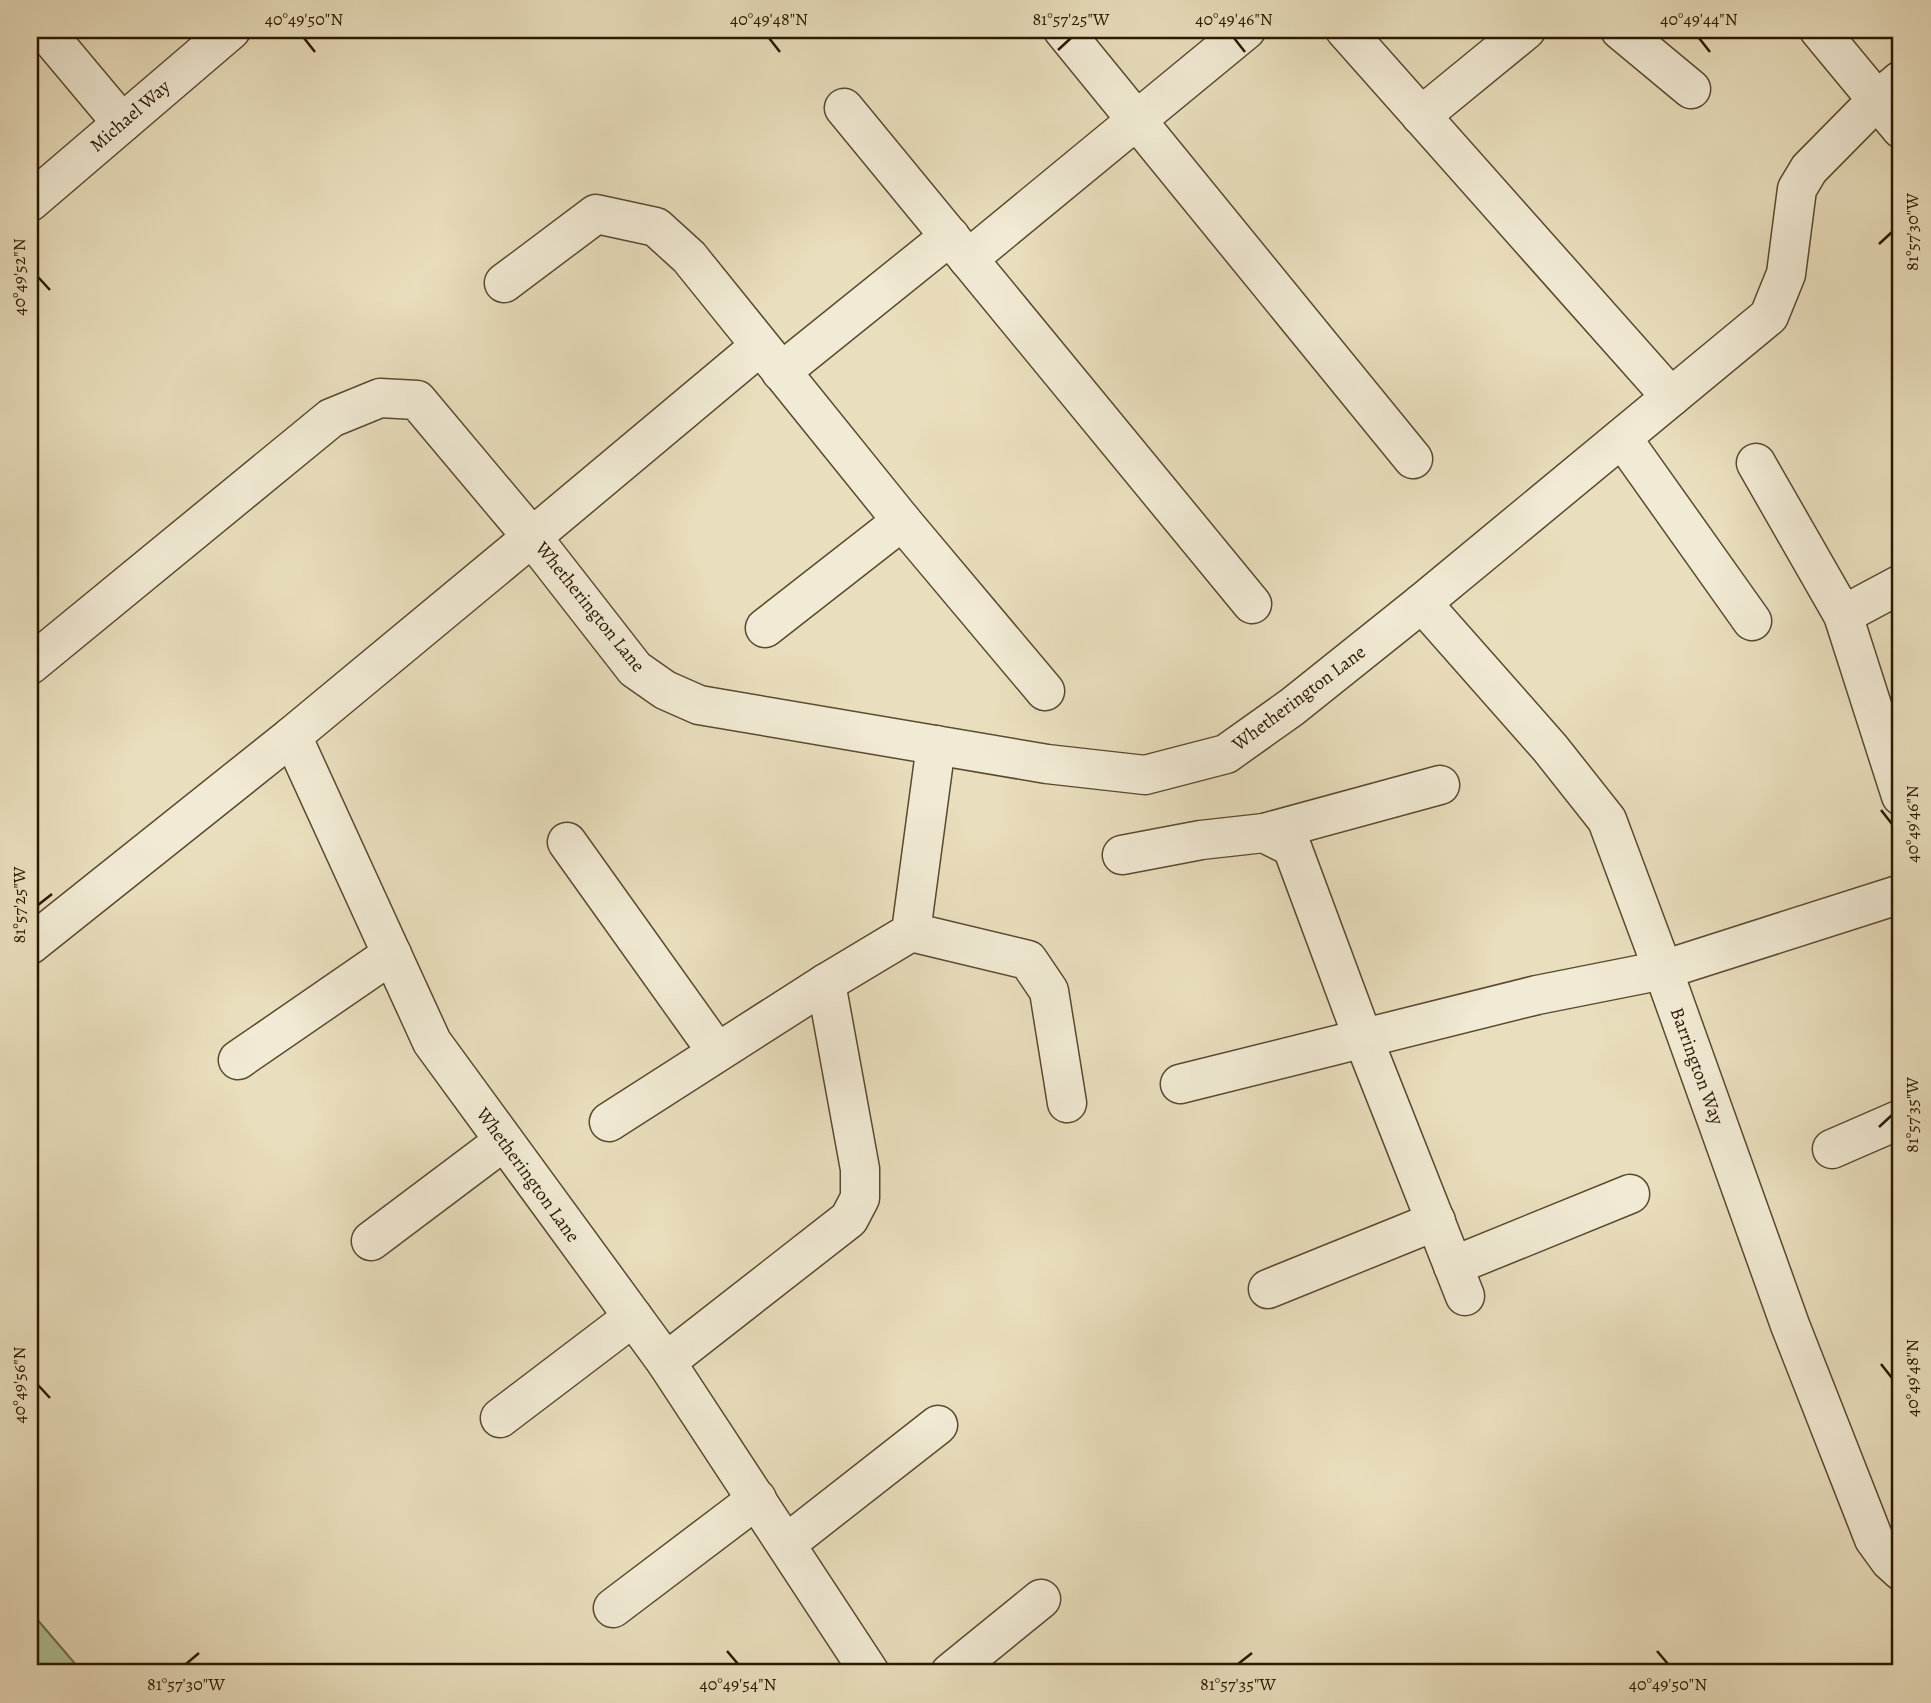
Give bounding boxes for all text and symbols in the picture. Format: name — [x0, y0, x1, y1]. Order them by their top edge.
text: 40°49'50"N — [265, 7, 343, 31]
text: 40°49'48"N — [730, 7, 808, 31]
text: 81°57'25"W — [1032, 7, 1110, 31]
text: 40°49'46"N — [1195, 7, 1273, 31]
text: 40°49'44"N — [1660, 7, 1738, 31]
street label: Michael Way — [84, 74, 176, 158]
text: 81°57'30"W — [1900, 193, 1924, 271]
text: 40°49'52"N — [7, 238, 31, 316]
street label: Whetherington Lane — [529, 535, 651, 678]
street label: Whetherington Lane — [1226, 639, 1371, 757]
text: 40°49'46"N — [1900, 785, 1924, 863]
text: 81°57'25"W — [7, 866, 31, 944]
street label: Barrington Way — [1664, 1004, 1730, 1129]
text: 81°57'35"W — [1900, 1077, 1924, 1153]
street label: Whetherington Lane — [470, 1101, 586, 1248]
text: 40°49'48"N — [1900, 1339, 1924, 1417]
text: 40°49'56"N — [7, 1346, 31, 1424]
text: 81°57'30"W — [147, 1672, 225, 1696]
text: 40°49'54"N — [700, 1672, 777, 1696]
text: 81°57'35"W — [1200, 1672, 1276, 1696]
text: 40°49'50"N — [1629, 1672, 1707, 1696]

